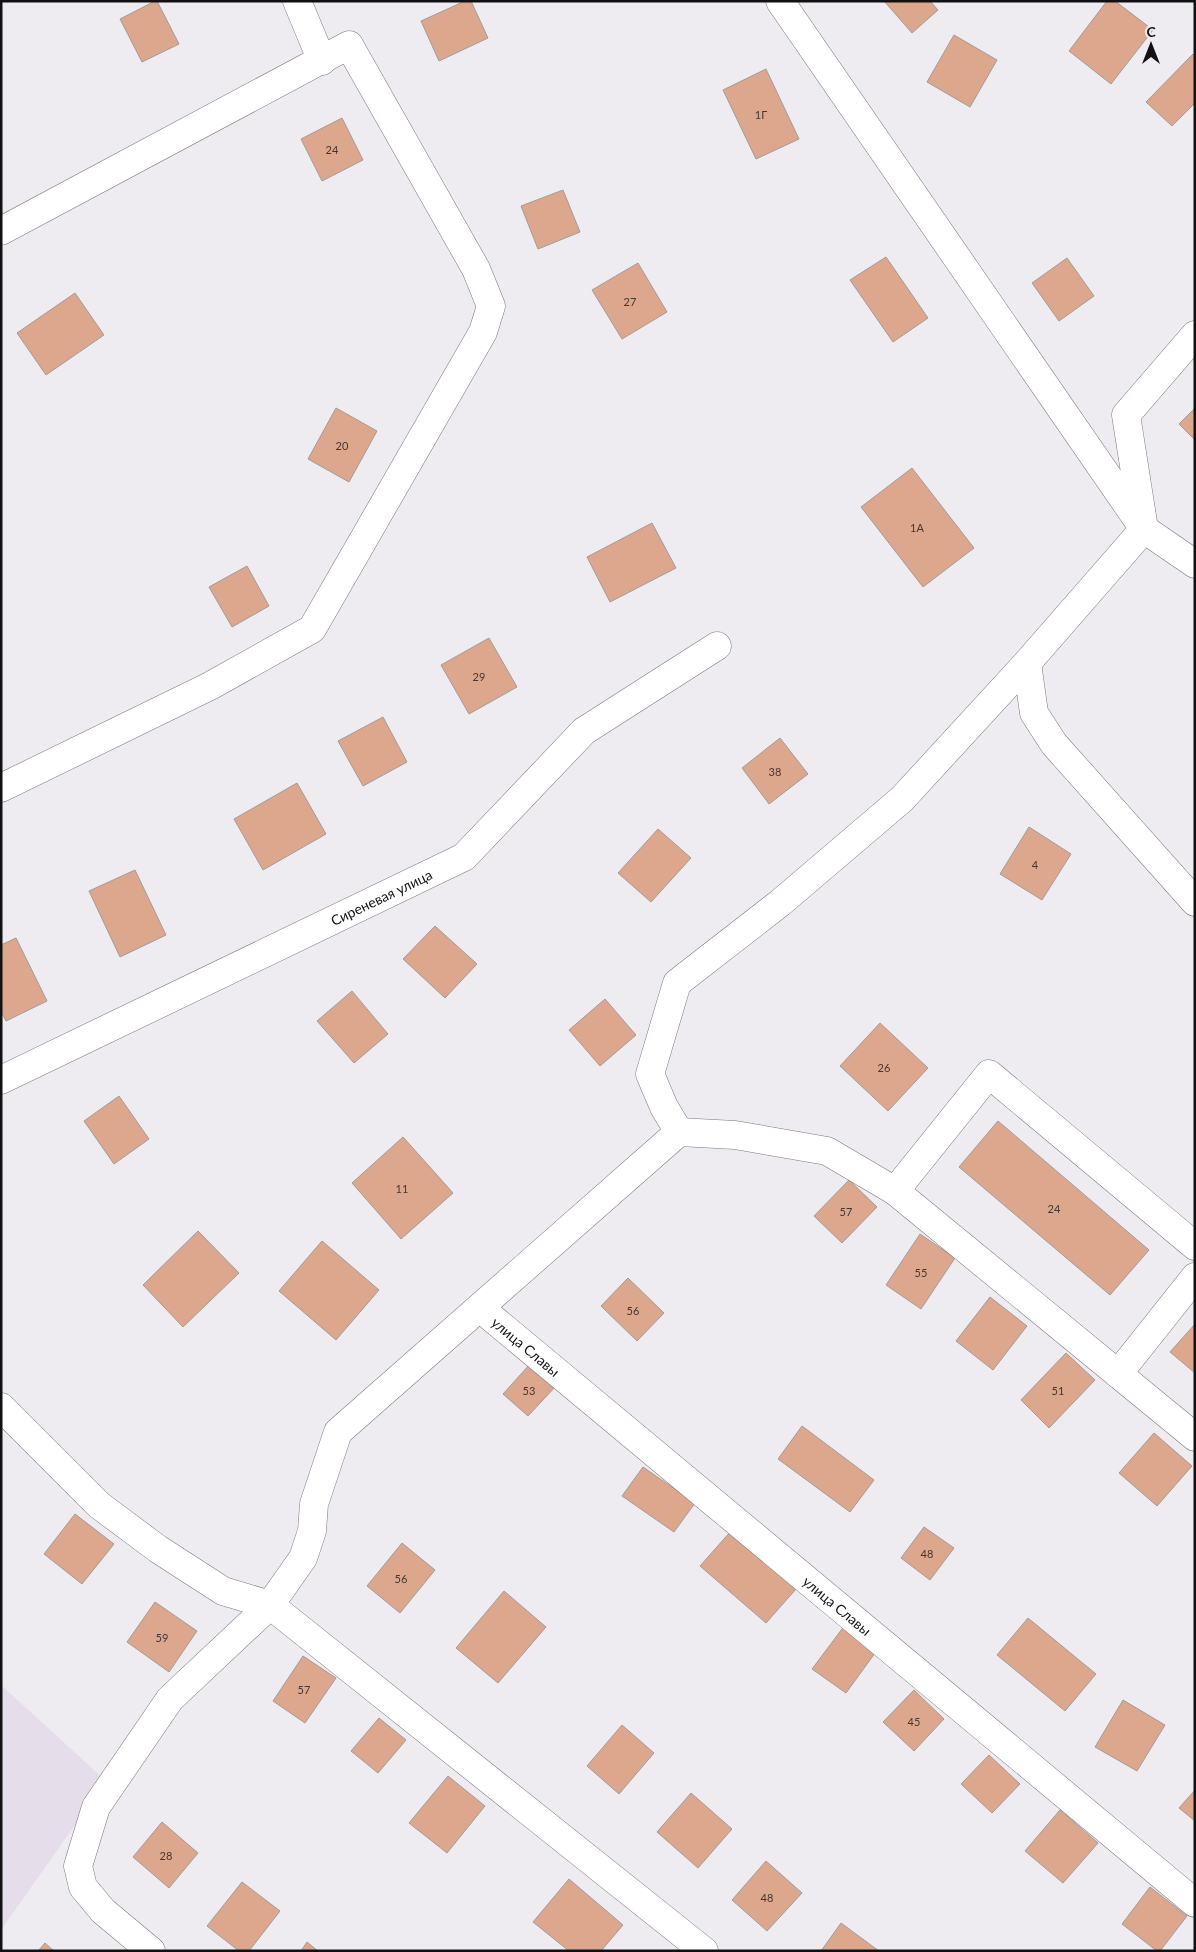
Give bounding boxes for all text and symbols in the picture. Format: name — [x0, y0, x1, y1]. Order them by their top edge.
north arrow — [1126, 20, 1176, 70]
text: С — [1146, 23, 1156, 40]
house number: 1Г — [755, 108, 767, 121]
house number: 24 — [326, 143, 339, 156]
house number: 27 — [624, 295, 636, 308]
house number: 20 — [336, 439, 349, 452]
house number: 1А — [910, 521, 924, 534]
house number: 29 — [473, 670, 485, 683]
house number: 38 — [769, 765, 781, 778]
house number: 4 — [1032, 858, 1039, 871]
street label: Сиреневая улица — [328, 865, 435, 929]
house number: 26 — [878, 1061, 890, 1074]
house number: 11 — [396, 1182, 408, 1195]
house number: 24 — [1048, 1202, 1061, 1215]
house number: 57 — [840, 1205, 852, 1218]
house number: 55 — [915, 1266, 927, 1279]
house number: 56 — [627, 1304, 639, 1317]
street label: улица Славы — [489, 1313, 564, 1380]
house number: 53 — [523, 1384, 535, 1397]
house number: 51 — [1052, 1384, 1064, 1397]
house number: 48 — [921, 1547, 933, 1560]
house number: 56 — [395, 1572, 407, 1585]
street label: улица Славы — [800, 1572, 875, 1639]
house number: 59 — [156, 1631, 168, 1644]
house number: 57 — [298, 1683, 310, 1696]
house number: 45 — [908, 1715, 920, 1728]
house number: 28 — [160, 1849, 172, 1862]
house number: 48 — [761, 1891, 773, 1904]

